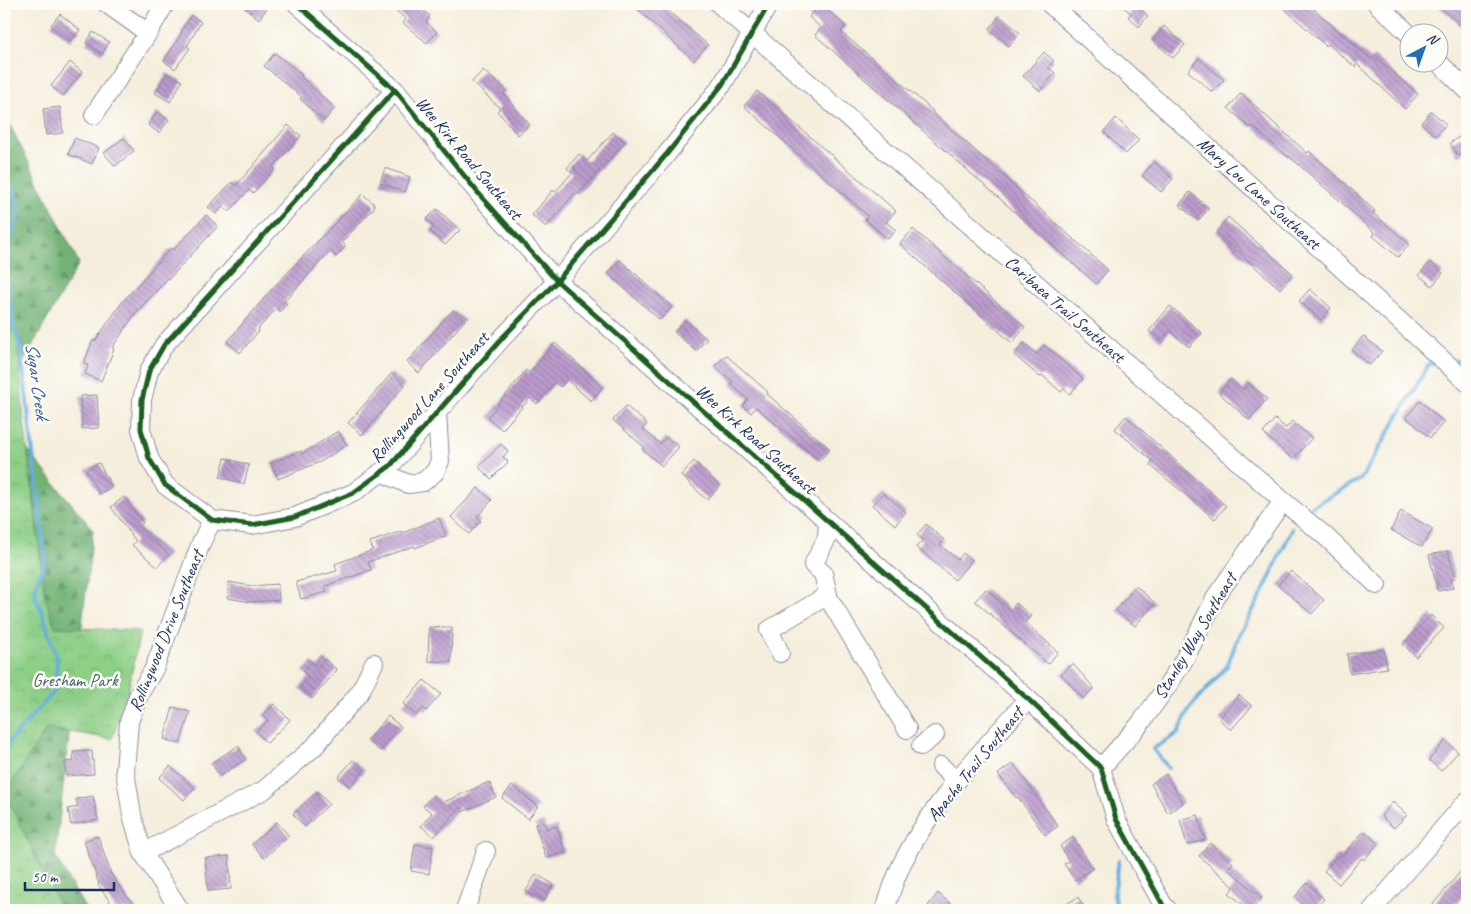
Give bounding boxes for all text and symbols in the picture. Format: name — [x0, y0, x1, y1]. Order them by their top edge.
north arrow — [1398, 22, 1448, 72]
text: N — [1423, 29, 1443, 49]
street label: Wee Kirk Road Southeast — [411, 92, 528, 226]
street label: Mary Lou Lane Southeast — [1193, 132, 1327, 255]
street label: Caribaea Trail Southeast — [1000, 251, 1131, 368]
street label: Rollingwood Lane Southeast — [365, 326, 495, 467]
water label: Sugar Creek — [20, 341, 55, 424]
street label: Wee Kirk Road Southeast — [691, 379, 822, 500]
street label: Rollingwood Drive Southeast — [124, 544, 209, 715]
street label: Stanley Way Southeast — [1149, 566, 1243, 703]
park label: Gresham Park — [32, 669, 119, 691]
street label: Apache Trail Southeast — [922, 700, 1030, 826]
scale bar — [25, 859, 114, 891]
text: 50 m — [32, 868, 59, 887]

